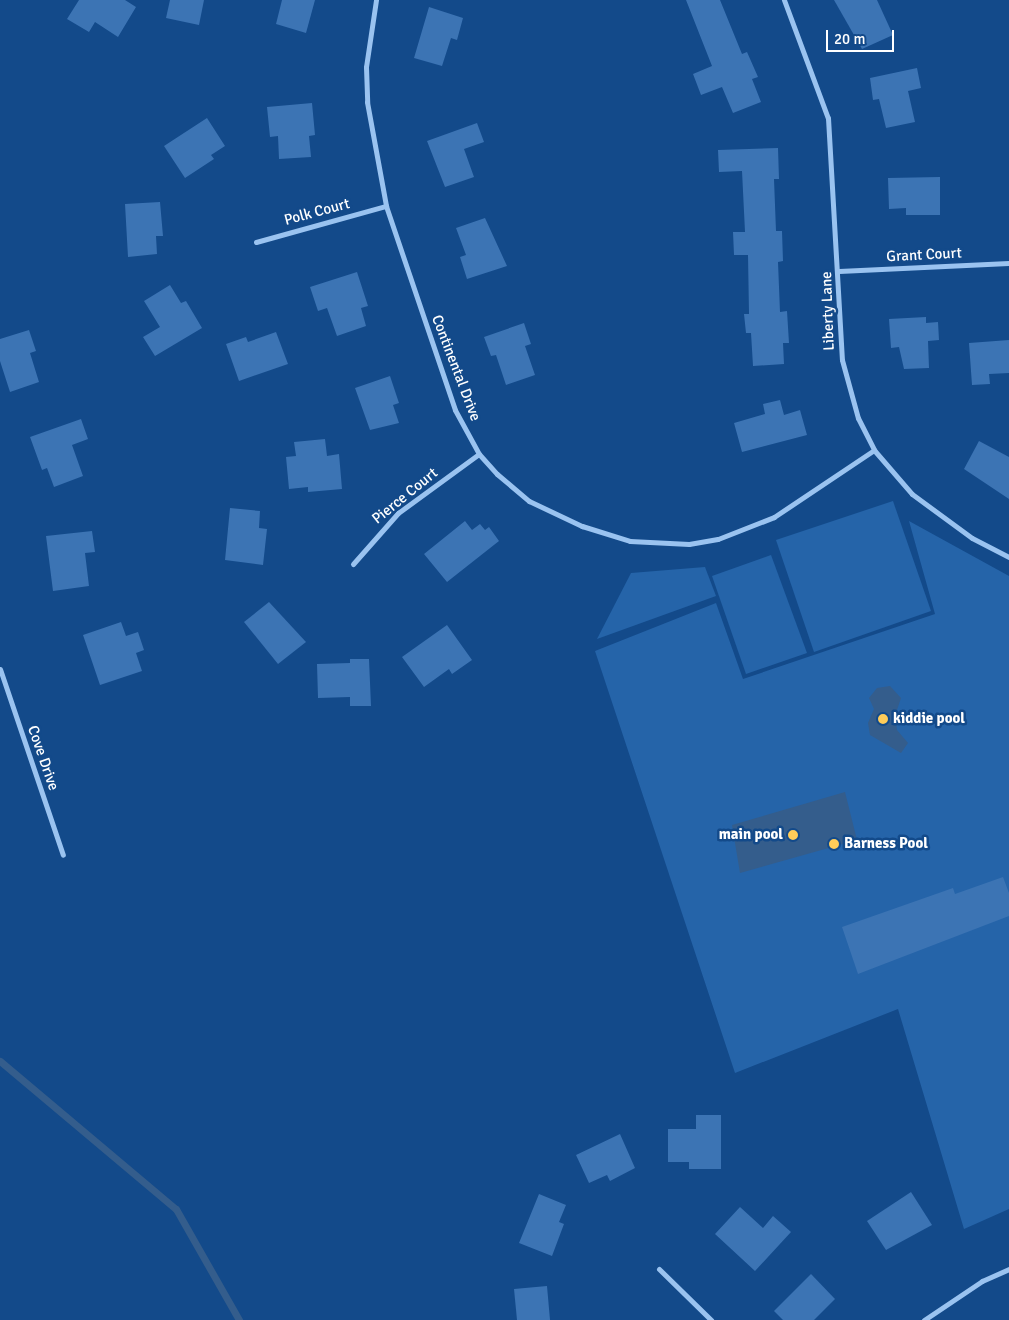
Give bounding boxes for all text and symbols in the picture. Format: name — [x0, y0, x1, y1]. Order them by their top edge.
scale bar — [829, 20, 896, 52]
text: 20 m — [834, 30, 865, 48]
street label: Polk Court — [282, 195, 352, 229]
street label: Grant Court — [886, 244, 962, 266]
street label: Liberty Lane — [818, 271, 838, 351]
street label: Continental Drive — [427, 312, 485, 424]
street label: Pierce Court — [369, 464, 441, 528]
place label: kiddie pool — [893, 710, 965, 728]
marker: kiddie pool — [877, 713, 889, 725]
street label: Cove Drive — [23, 723, 63, 793]
place label: main pool — [719, 826, 783, 844]
marker: main pool — [787, 829, 799, 841]
place label: Barness Pool — [844, 835, 928, 853]
marker: Barness Pool — [828, 838, 840, 850]

